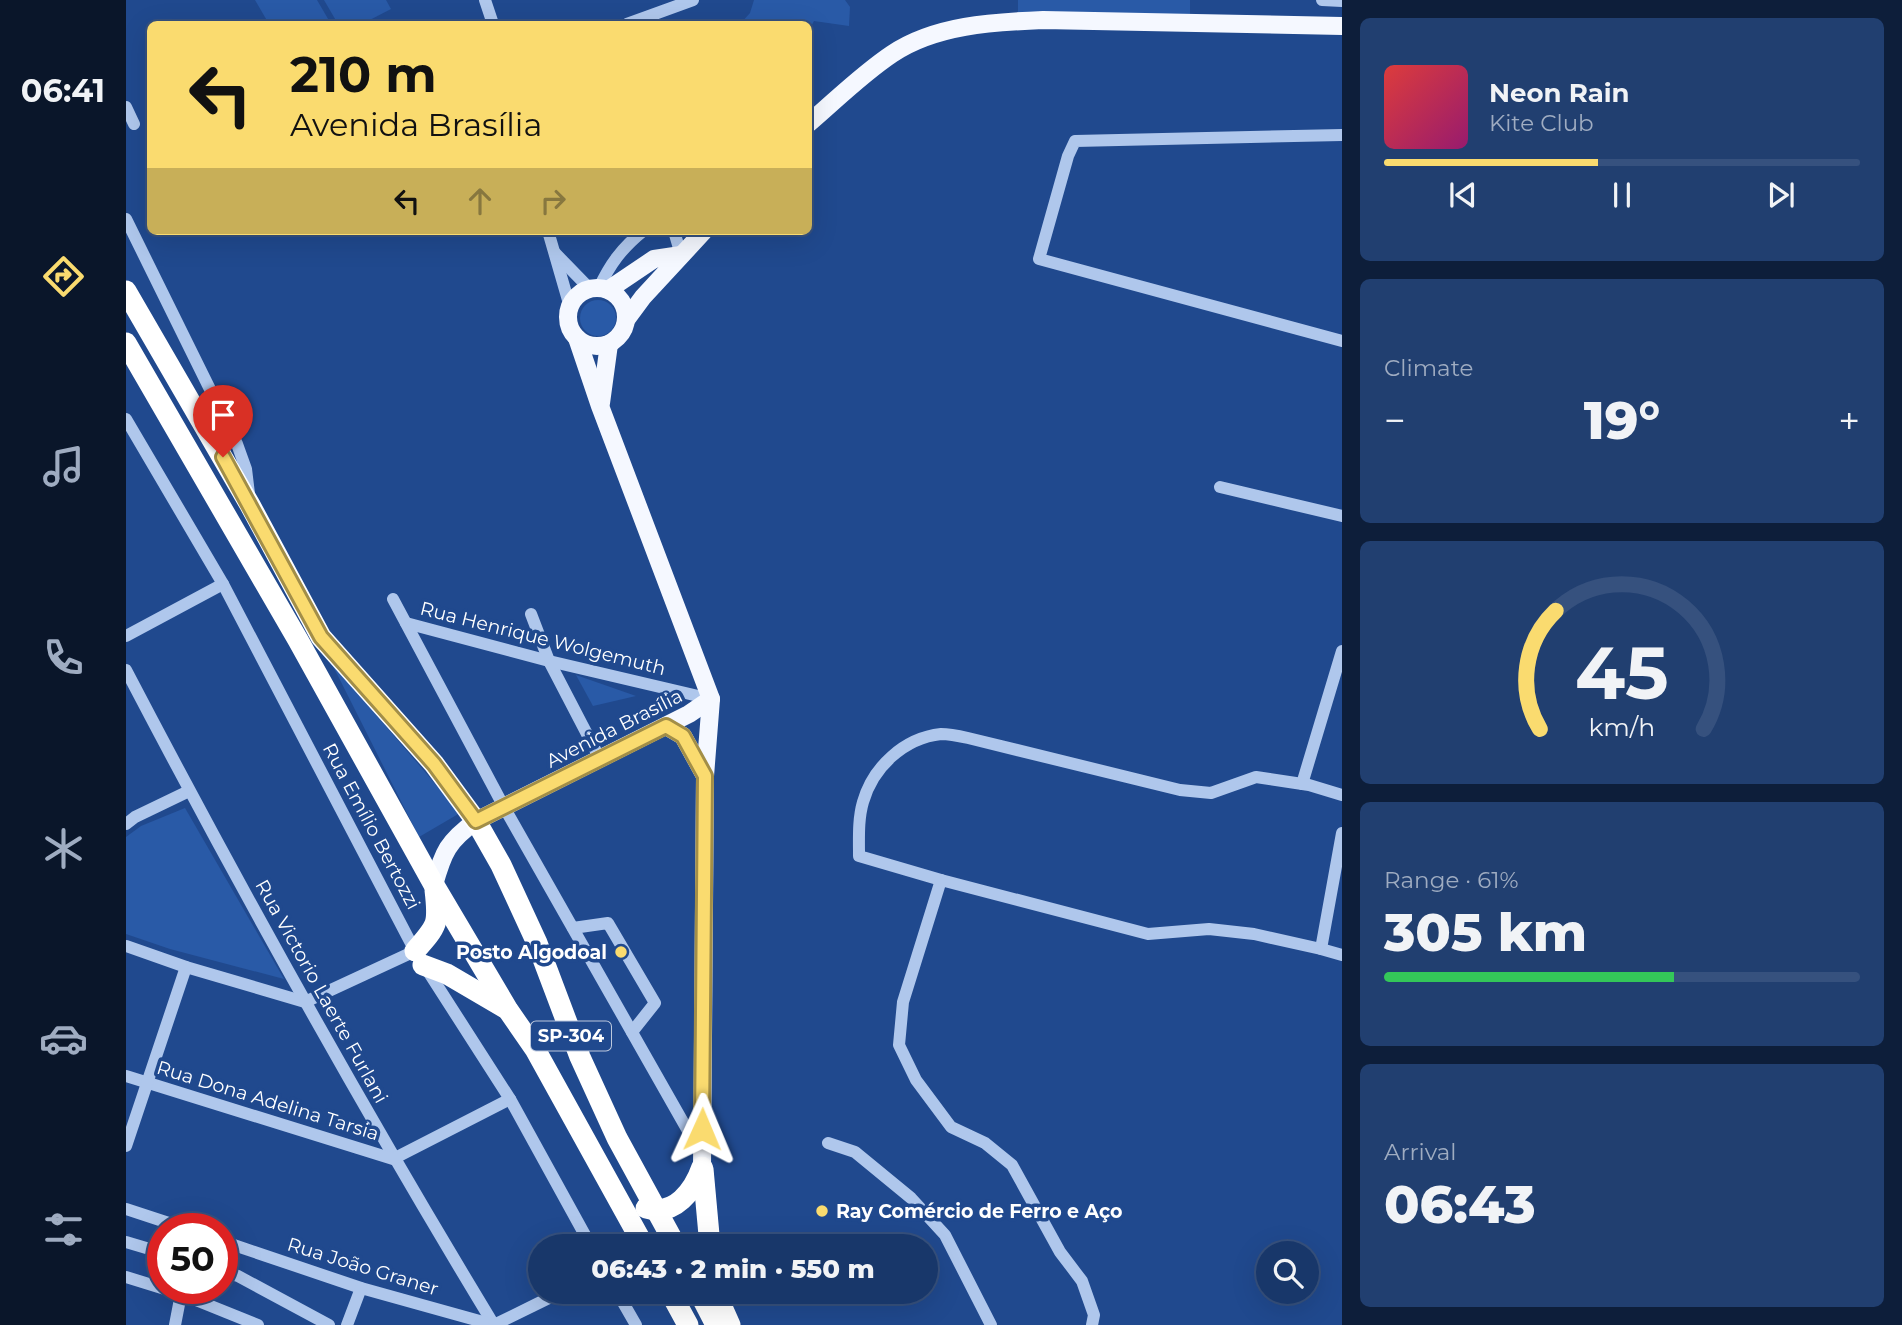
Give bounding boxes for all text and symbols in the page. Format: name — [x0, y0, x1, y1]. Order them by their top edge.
text: 210 m — [290, 45, 437, 104]
icon: left — [175, 49, 266, 140]
text: 06:41 — [21, 71, 105, 110]
text: Neon Rain — [1489, 77, 1630, 109]
text: Avenida Brasília — [290, 105, 542, 144]
text: Kite Club — [1489, 109, 1594, 137]
icon: previous — [1444, 176, 1482, 214]
icon: pause — [1603, 176, 1641, 214]
icon: next — [1762, 176, 1800, 214]
icon: left — [388, 182, 426, 220]
icon: ahead — [461, 182, 499, 220]
icon: right — [534, 182, 572, 220]
icon: directions — [39, 252, 88, 301]
text: Climate — [1384, 354, 1473, 382]
pin — [193, 385, 253, 457]
text: 19° — [1584, 389, 1660, 452]
icon: arrive — [204, 396, 242, 434]
text: − — [1384, 397, 1406, 444]
text: + — [1838, 397, 1860, 444]
icon: music — [39, 442, 88, 491]
street label: Rua Henrique Wolgemuth — [418, 597, 668, 680]
text: 45 — [1575, 629, 1669, 717]
icon: phone — [39, 633, 88, 682]
street label: Avenida Brasília — [542, 684, 686, 773]
text: km/h — [1589, 711, 1655, 741]
street label: Rua Emílio Bertozzi — [318, 739, 425, 913]
icon: climate — [39, 824, 88, 873]
text: Range · 61% — [1384, 866, 1519, 894]
street label: Rua Victorio Laerte Furlani — [250, 875, 393, 1107]
text: 305 km — [1384, 901, 1587, 964]
place label: Posto Algodoal — [456, 941, 607, 964]
marker: Posto Algodoal — [613, 944, 629, 960]
icon: car — [39, 1014, 88, 1063]
road number: SP-304 — [531, 1021, 611, 1050]
street label: Rua Dona Adelina Tarsia — [154, 1056, 382, 1145]
position arrow — [665, 1092, 739, 1166]
text: Arrival — [1384, 1138, 1457, 1166]
text: 06:43 — [1384, 1173, 1536, 1236]
place label: Ray Comércio de Ferro e Aço — [836, 1200, 1122, 1223]
marker: Ray Comércio de Ferro e Aço — [814, 1203, 830, 1219]
icon: filters — [39, 1205, 88, 1254]
speed limit sign: 50 — [147, 1213, 238, 1304]
street label: Rua João Graner — [284, 1233, 441, 1300]
map controls — [1256, 1241, 1319, 1304]
button: search — [1256, 1241, 1319, 1304]
text: 06:43 · 2 min · 550 m — [591, 1253, 875, 1285]

